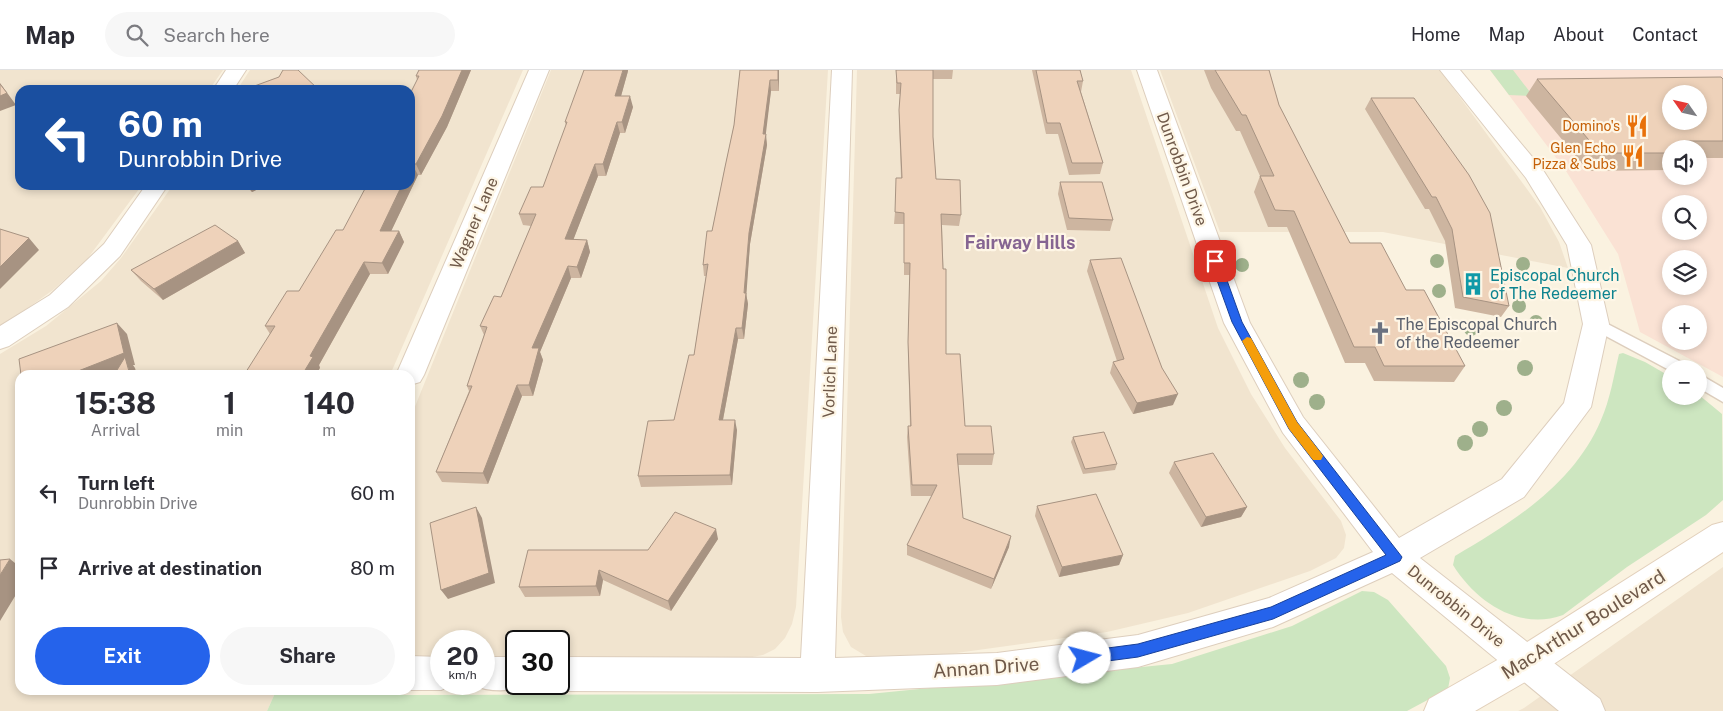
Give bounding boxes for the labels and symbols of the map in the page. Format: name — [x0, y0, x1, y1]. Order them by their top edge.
north arrow — [1662, 85, 1708, 130]
street label: Dunrobbin Drive — [1153, 110, 1211, 228]
restaurant icon: Domino's — [1624, 113, 1650, 139]
place label: Domino's — [1562, 118, 1620, 134]
place label: Glen Echo Pizza & Subs — [1533, 140, 1616, 172]
restaurant icon: Glen Echo Pizza & Subs — [1620, 143, 1646, 169]
street label: Wagner Lane — [446, 174, 502, 272]
district label: Fairway Hills — [965, 232, 1075, 253]
pin — [1194, 240, 1236, 282]
place label: Episcopal Church of The Redeemer — [1490, 266, 1620, 303]
building icon: Episcopal Church of The Redeemer — [1460, 271, 1486, 297]
place label: The Episcopal Church of the Redeemer — [1396, 315, 1557, 352]
church icon: The Episcopal Church of the Redeemer — [1367, 320, 1393, 346]
street label: Vorlich Lane — [819, 326, 841, 418]
street label: Dunrobbin Drive — [1404, 561, 1508, 651]
street label: MacArthur Boulevard — [1497, 565, 1669, 683]
speed limit sign: 30 — [505, 630, 570, 695]
position arrow — [1058, 631, 1110, 683]
street label: Annan Drive — [932, 652, 1040, 682]

